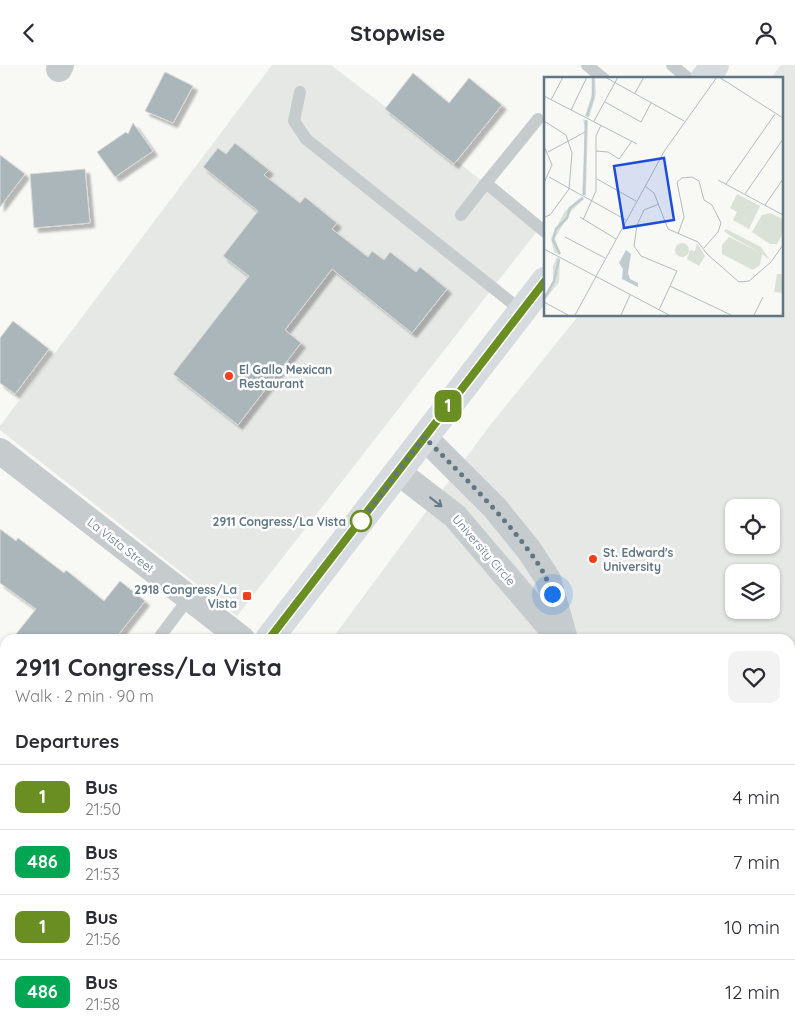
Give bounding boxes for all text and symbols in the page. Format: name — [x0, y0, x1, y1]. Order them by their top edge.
icon: back — [15, 19, 43, 47]
text: Stopwise — [350, 19, 445, 47]
icon: person — [752, 19, 780, 47]
inset map — [544, 77, 782, 316]
place label: El Gallo Mexican Restaurant — [239, 362, 332, 391]
marker: El Gallo Mexican Restaurant — [223, 370, 235, 382]
line badge: 1 — [432, 390, 464, 422]
text: 1 — [444, 394, 452, 417]
one-way arrow — [429, 496, 442, 507]
map controls — [725, 499, 780, 619]
button: locate — [725, 499, 780, 554]
marker: 2911 Congress/La Vista — [350, 510, 372, 532]
street label: University Circle — [449, 512, 519, 588]
street label: La Vista Street — [85, 514, 157, 576]
place label: 2911 Congress/La Vista — [213, 514, 346, 529]
place label: St. Edward's University — [603, 545, 674, 574]
marker: St. Edward's University — [587, 553, 599, 565]
button: layers — [725, 564, 780, 619]
place label: 2918 Congress/La Vista — [134, 582, 237, 611]
your location — [540, 582, 565, 607]
marker: 2918 Congress/La Vista — [241, 590, 253, 602]
button: heart — [728, 651, 780, 703]
text: 2911 Congress/La Vista — [15, 652, 282, 682]
text: Walk · 2 min · 90 m — [15, 686, 154, 706]
text: Departures — [15, 729, 119, 753]
text: Bus — [85, 775, 118, 799]
text: 1 — [39, 785, 46, 808]
text: 4 min — [732, 785, 780, 809]
text: 21:50 — [85, 799, 121, 819]
text: Bus — [85, 840, 118, 864]
text: 486 — [27, 850, 58, 873]
text: 7 min — [733, 850, 780, 874]
text: 21:53 — [85, 864, 120, 884]
text: Bus — [85, 905, 118, 929]
text: 1 — [39, 915, 46, 938]
text: 10 min — [724, 915, 780, 939]
text: 21:56 — [85, 929, 120, 949]
text: Bus — [85, 970, 118, 994]
text: 486 — [27, 980, 58, 1003]
text: 12 min — [725, 980, 780, 1004]
text: 21:58 — [85, 994, 120, 1014]

